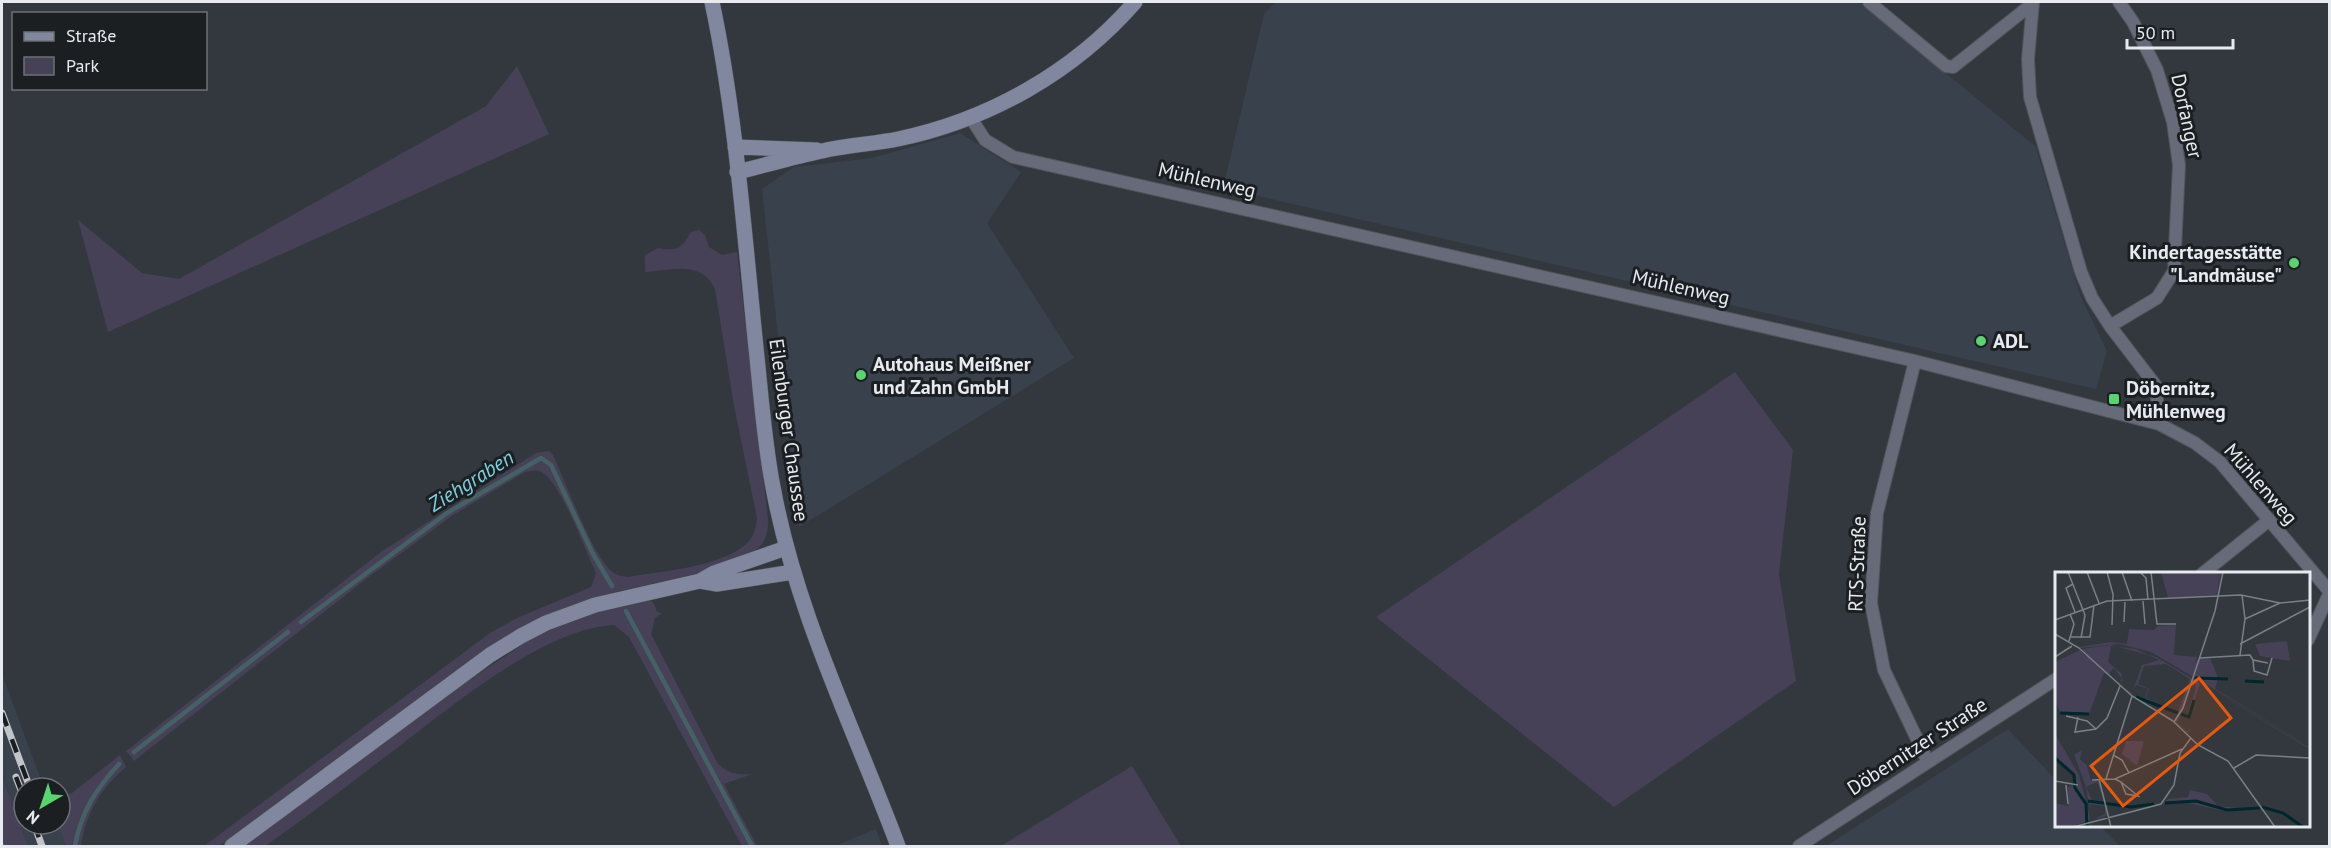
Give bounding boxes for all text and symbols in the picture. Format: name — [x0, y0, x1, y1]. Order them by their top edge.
legend — [12, 12, 207, 90]
scale bar — [2127, 12, 2234, 50]
text: 50 m — [2136, 21, 2175, 44]
text: Straße — [66, 24, 117, 47]
text: Park — [66, 54, 99, 77]
street label: Dorfanger — [2165, 71, 2209, 161]
street label: Mühlenweg — [1156, 156, 1258, 204]
place label: Kindertagesstätte "Landmäuse" — [2129, 239, 2282, 288]
marker: Kindertagesstätte "Landmäuse" — [2287, 256, 2301, 270]
street label: Mühlenweg — [1630, 263, 1732, 311]
place label: ADL — [1993, 328, 2029, 354]
marker: ADL — [1974, 334, 1988, 348]
street label: Eilenburger Chaussee — [763, 337, 815, 523]
place label: Autohaus Meißner und Zahn GmbH — [873, 351, 1031, 400]
marker: Autohaus Meißner und Zahn GmbH — [854, 368, 868, 382]
place label: Döbernitz, Mühlenweg — [2126, 375, 2226, 424]
marker: Döbernitz, Mühlenweg — [2107, 392, 2121, 406]
street label: Mühlenweg — [2219, 438, 2303, 530]
water label: Ziehgraben — [422, 444, 519, 518]
street label: RTS-Straße — [1842, 516, 1872, 612]
inset map — [2055, 572, 2310, 827]
street label: Döbernitzer Straße — [1842, 691, 1992, 801]
north arrow — [12, 776, 72, 836]
text: N — [22, 807, 43, 829]

